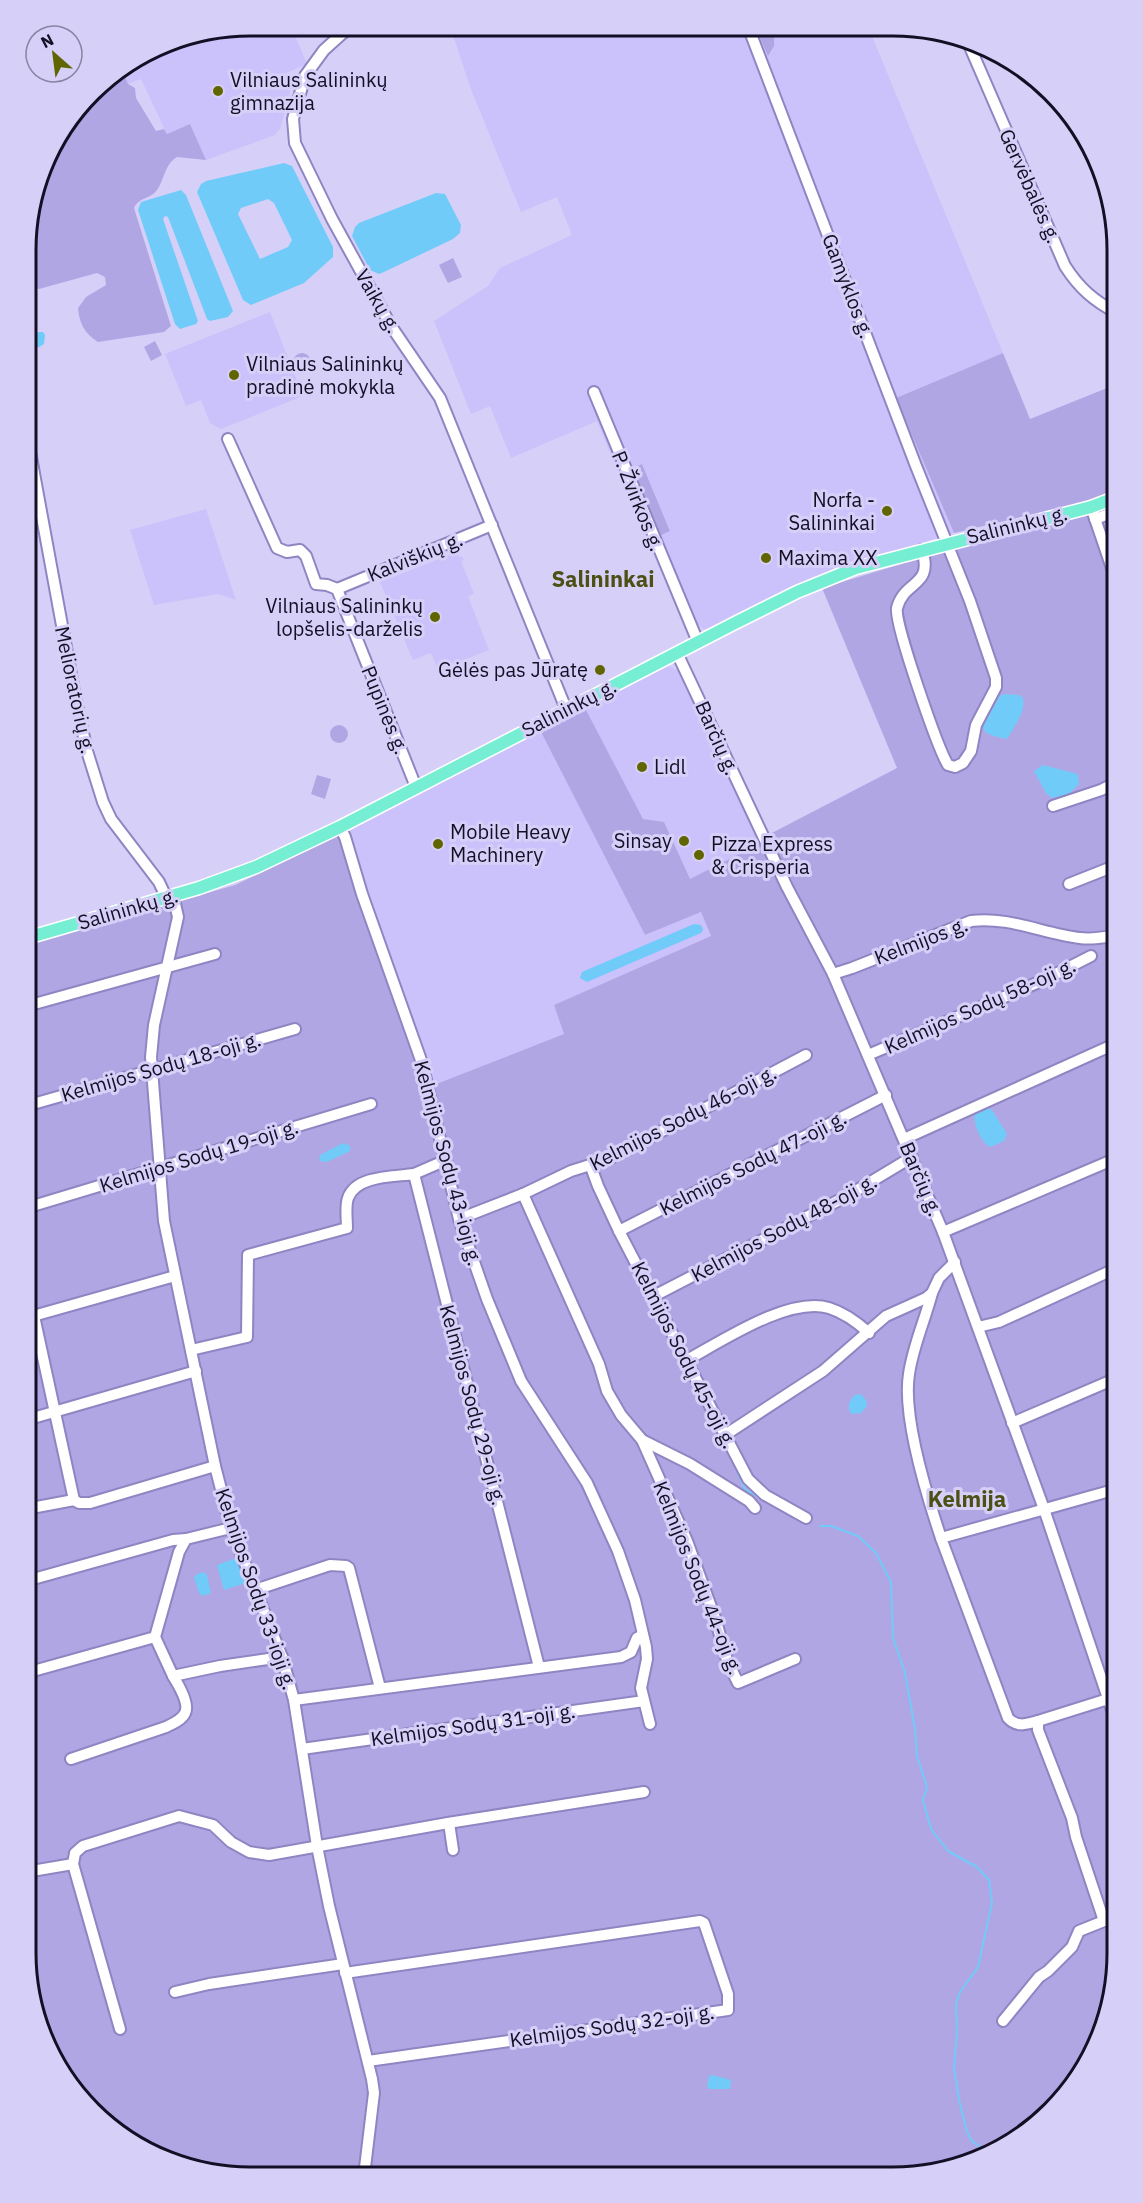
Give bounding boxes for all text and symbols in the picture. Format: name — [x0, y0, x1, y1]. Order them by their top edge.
north arrow — [24, 24, 84, 84]
text: N — [37, 29, 57, 52]
place label: Vilniaus Salininkų gimnazija — [230, 66, 388, 116]
marker: Vilniaus Salininkų gimnazija — [211, 84, 225, 98]
street label: Gervėbalės g. — [993, 124, 1068, 247]
street label: Gamyklos g. — [816, 230, 881, 342]
street label: Vaikų g. — [349, 264, 408, 338]
place label: Vilniaus Salininkų pradinė mokykla — [246, 350, 404, 400]
marker: Vilniaus Salininkų pradinė mokykla — [227, 368, 241, 382]
street label: P. Žvirkos g. — [606, 447, 671, 555]
place label: Norfa - Salininkai — [788, 486, 875, 536]
street label: Salininkų g. — [964, 499, 1070, 550]
marker: Norfa - Salininkai — [880, 504, 894, 518]
street label: Kalviškių g. — [363, 525, 467, 588]
place label: Maxima XX — [778, 544, 877, 571]
marker: Maxima XX — [759, 551, 773, 565]
district label: Salininkai — [551, 564, 655, 593]
place label: Vilniaus Salininkų lopšelis-darželis — [265, 592, 423, 642]
marker: Vilniaus Salininkų lopšelis-darželis — [428, 610, 442, 624]
street label: Melioratorių g. — [49, 624, 102, 756]
place label: Gėlės pas Jūratę — [438, 656, 588, 683]
street label: Pupinės g. — [356, 662, 415, 758]
marker: Gėlės pas Jūratę — [593, 663, 607, 677]
street label: Salininkų g. — [517, 672, 621, 743]
street label: Barčių g. — [689, 696, 746, 779]
place label: Lidl — [654, 753, 686, 780]
marker: Lidl — [635, 760, 649, 774]
place label: Mobile Heavy Machinery — [450, 818, 571, 868]
place label: Sinsay — [614, 827, 672, 854]
place label: Pizza Express & Crisperia — [711, 830, 833, 880]
marker: Sinsay — [677, 834, 691, 848]
marker: Mobile Heavy Machinery — [431, 837, 445, 851]
marker: Pizza Express & Crisperia — [692, 848, 706, 862]
street label: Salininkų g. — [75, 881, 181, 936]
street label: Kelmijos g. — [870, 910, 971, 971]
street label: Kelmijos Sodų 58-oji g. — [880, 951, 1080, 1060]
street label: Kelmijos Sodų 18-oji g. — [58, 1025, 264, 1108]
street label: Kelmijos Sodų 43-ioji g. — [408, 1057, 489, 1268]
street label: Kelmijos Sodų 46-oji g. — [585, 1059, 781, 1176]
street label: Kelmijos Sodų 47-oji g. — [655, 1104, 851, 1221]
street label: Kelmijos Sodų 19-oji g. — [96, 1112, 302, 1199]
street label: Barčių g. — [894, 1137, 949, 1220]
street label: Kelmijos Sodų 48-oji g. — [686, 1167, 881, 1288]
street label: Kelmijos Sodų 45-oji g. — [626, 1257, 743, 1453]
street label: Kelmijos Sodų 29-oji g. — [434, 1302, 513, 1508]
street label: Kelmijos Sodų 44-oji g. — [647, 1477, 750, 1679]
district label: Kelmija — [928, 1484, 1006, 1513]
street label: Kelmijos Sodų 33-ioji g. — [209, 1485, 304, 1693]
street label: Kelmijos Sodų 31-oji g. — [369, 1697, 577, 1752]
street label: Kelmijos Sodų 32-oji g. — [508, 1998, 716, 2053]

